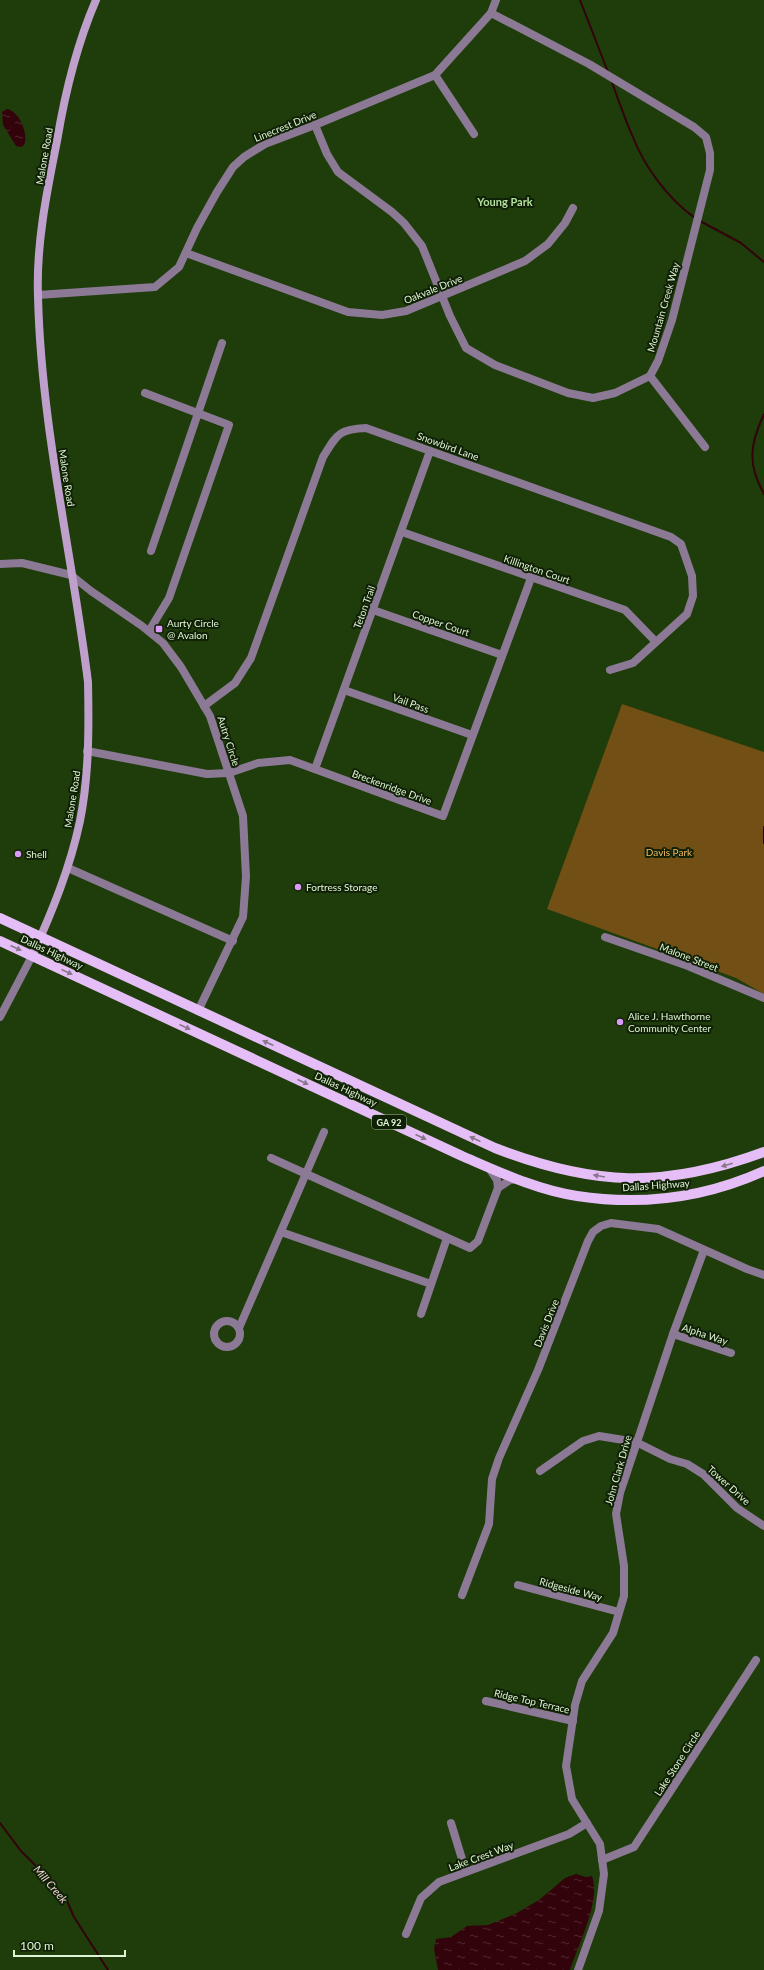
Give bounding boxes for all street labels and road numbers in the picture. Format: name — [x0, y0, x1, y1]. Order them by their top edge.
street label: Linecrest Drive — [252, 108, 318, 144]
street label: Malone Road — [33, 127, 55, 185]
street label: Mountain Creek Way — [644, 260, 682, 353]
street label: Oakvale Drive — [402, 272, 464, 306]
street label: Snowbird Lane — [415, 429, 481, 463]
street label: Malone Road — [57, 449, 77, 507]
street label: Killington Court — [502, 552, 572, 586]
street label: Teton Trail — [351, 584, 377, 630]
street label: Copper Court — [411, 608, 472, 639]
street label: Vail Pass — [391, 691, 431, 715]
street label: Autry Circle — [215, 714, 243, 768]
street label: Breckenridge Drive — [351, 767, 433, 807]
street label: Malone Road — [62, 770, 82, 828]
street label: Dallas Highway — [19, 932, 86, 972]
street label: Malone Street — [658, 940, 720, 974]
street label: Dallas Highway — [313, 1069, 380, 1109]
road number: GA 92 — [372, 1115, 406, 1129]
street label: Dallas Highway — [622, 1177, 691, 1193]
street label: Davis Drive — [531, 1297, 561, 1349]
street label: Alpha Way — [681, 1321, 730, 1347]
street label: John Clark Drive — [602, 1433, 634, 1507]
street label: Tower Drive — [705, 1463, 753, 1507]
street label: Ridgeside Way — [538, 1575, 604, 1603]
street label: Ridge Top Terrace — [493, 1686, 571, 1716]
street label: Lake Stone Circle — [651, 1728, 703, 1798]
street label: Lake Crest Way — [447, 1838, 516, 1873]

